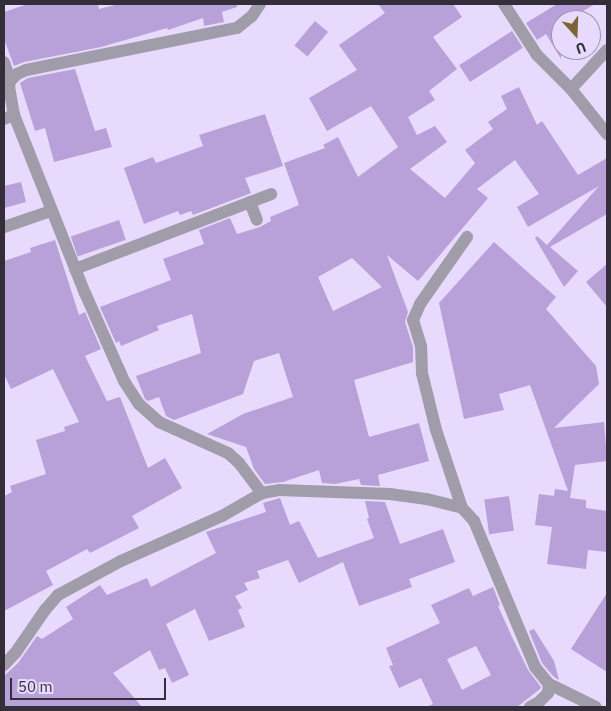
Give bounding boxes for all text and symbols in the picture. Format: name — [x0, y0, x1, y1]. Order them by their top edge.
north arrow — [551, 10, 601, 60]
text: U — [573, 38, 588, 58]
scale bar — [12, 668, 169, 700]
text: 50 m — [18, 677, 53, 696]

